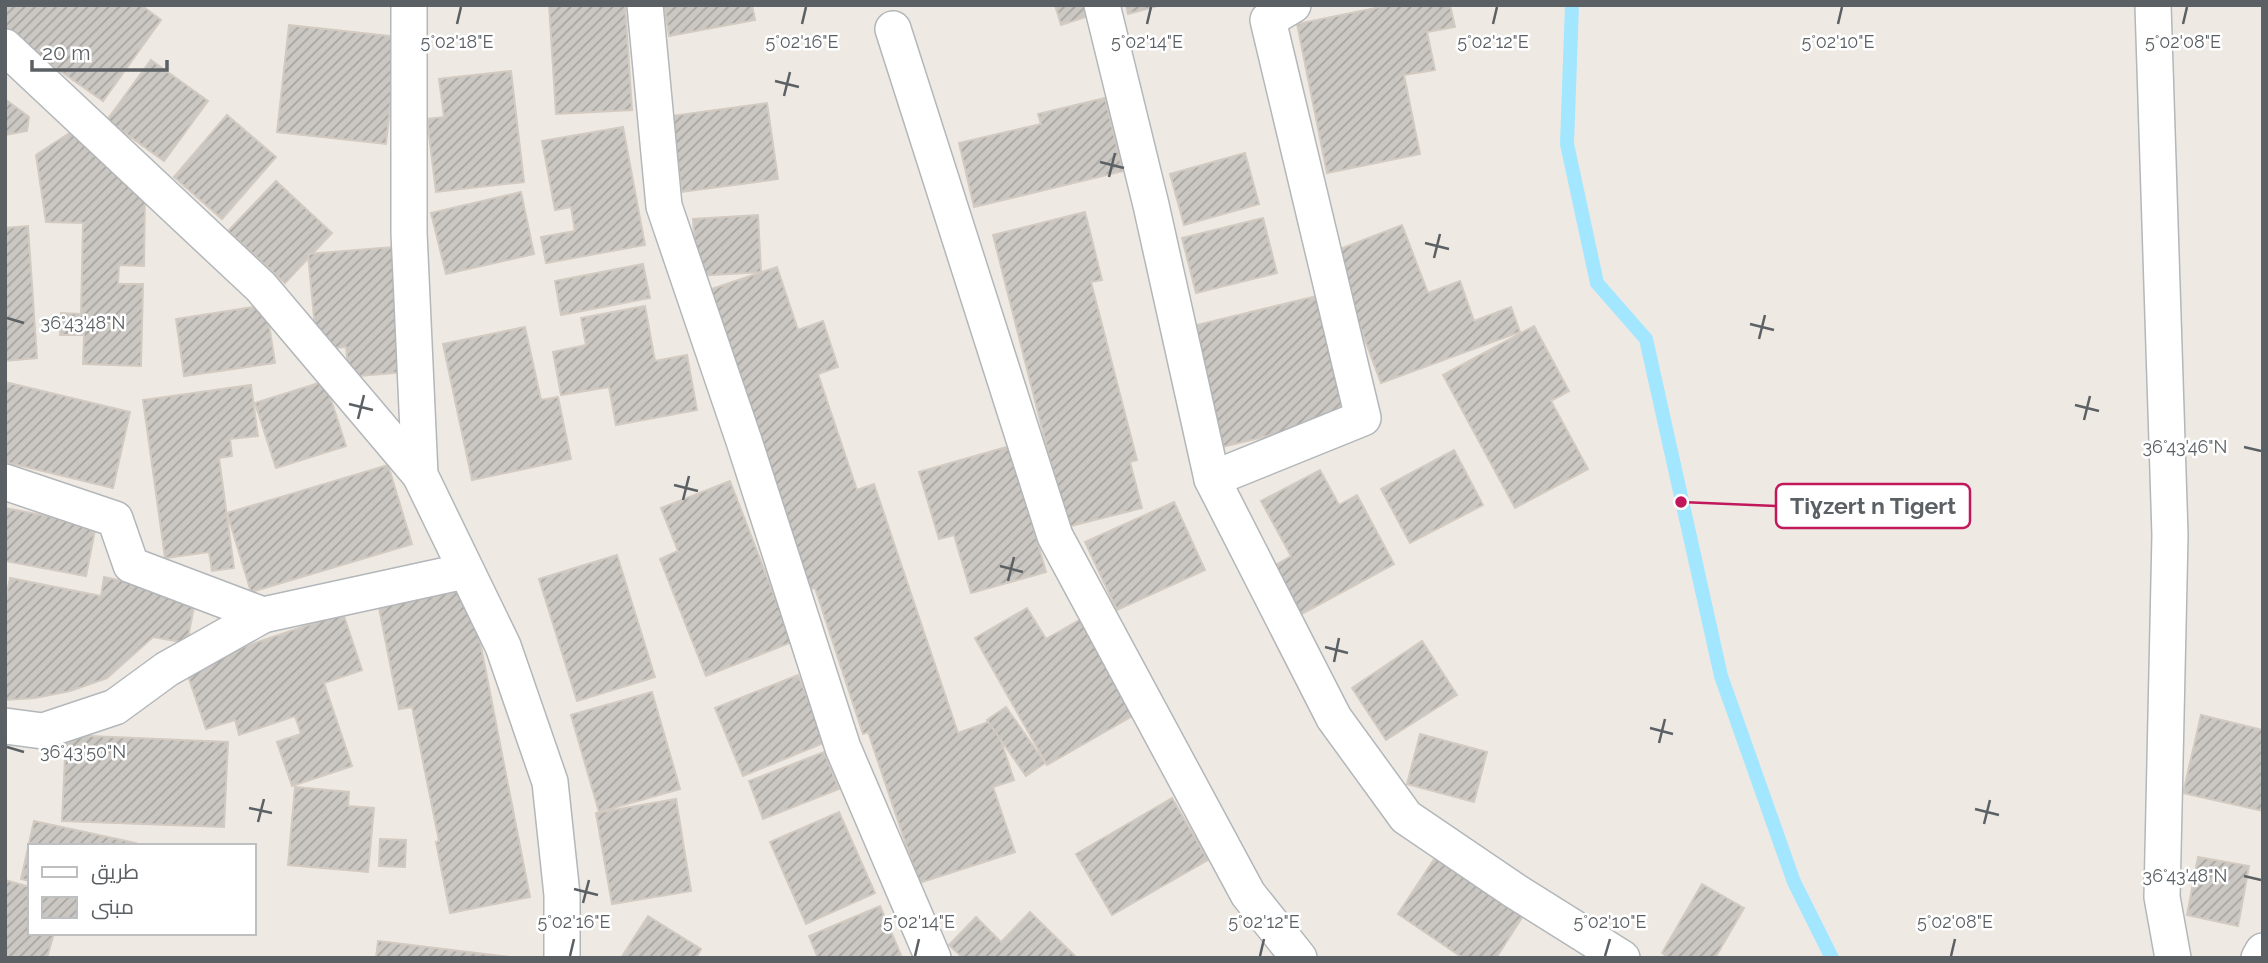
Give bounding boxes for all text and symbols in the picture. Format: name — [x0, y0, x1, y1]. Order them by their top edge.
scale bar — [32, 28, 166, 72]
text: 5°02'18"E — [421, 31, 493, 52]
text: 5°02'16"E — [766, 31, 839, 52]
text: 5°02'14"E — [1111, 31, 1183, 52]
text: 5°02'12"E — [1457, 31, 1529, 52]
text: 5°02'10"E — [1801, 31, 1875, 52]
text: 5°02'08"E — [2145, 31, 2221, 52]
text: 20 m — [42, 40, 90, 65]
text: 36°43'48"N — [41, 312, 125, 333]
text: 36°43'46"N — [2142, 436, 2228, 457]
callout: Tiɣzert n Tigert — [1776, 484, 1970, 528]
text: Tiɣzert n Tigert — [1790, 492, 1956, 519]
text: 36°43'50"N — [40, 741, 126, 762]
legend — [28, 844, 256, 935]
text: طريق — [91, 859, 139, 885]
text: 36°43'48"N — [2143, 865, 2227, 886]
text: مبنى — [91, 894, 134, 920]
text: 5°02'16"E — [538, 911, 611, 932]
text: 5°02'14"E — [883, 911, 955, 932]
text: 5°02'12"E — [1228, 911, 1300, 932]
text: 5°02'10"E — [1573, 911, 1647, 932]
text: 5°02'08"E — [1917, 911, 1993, 932]

